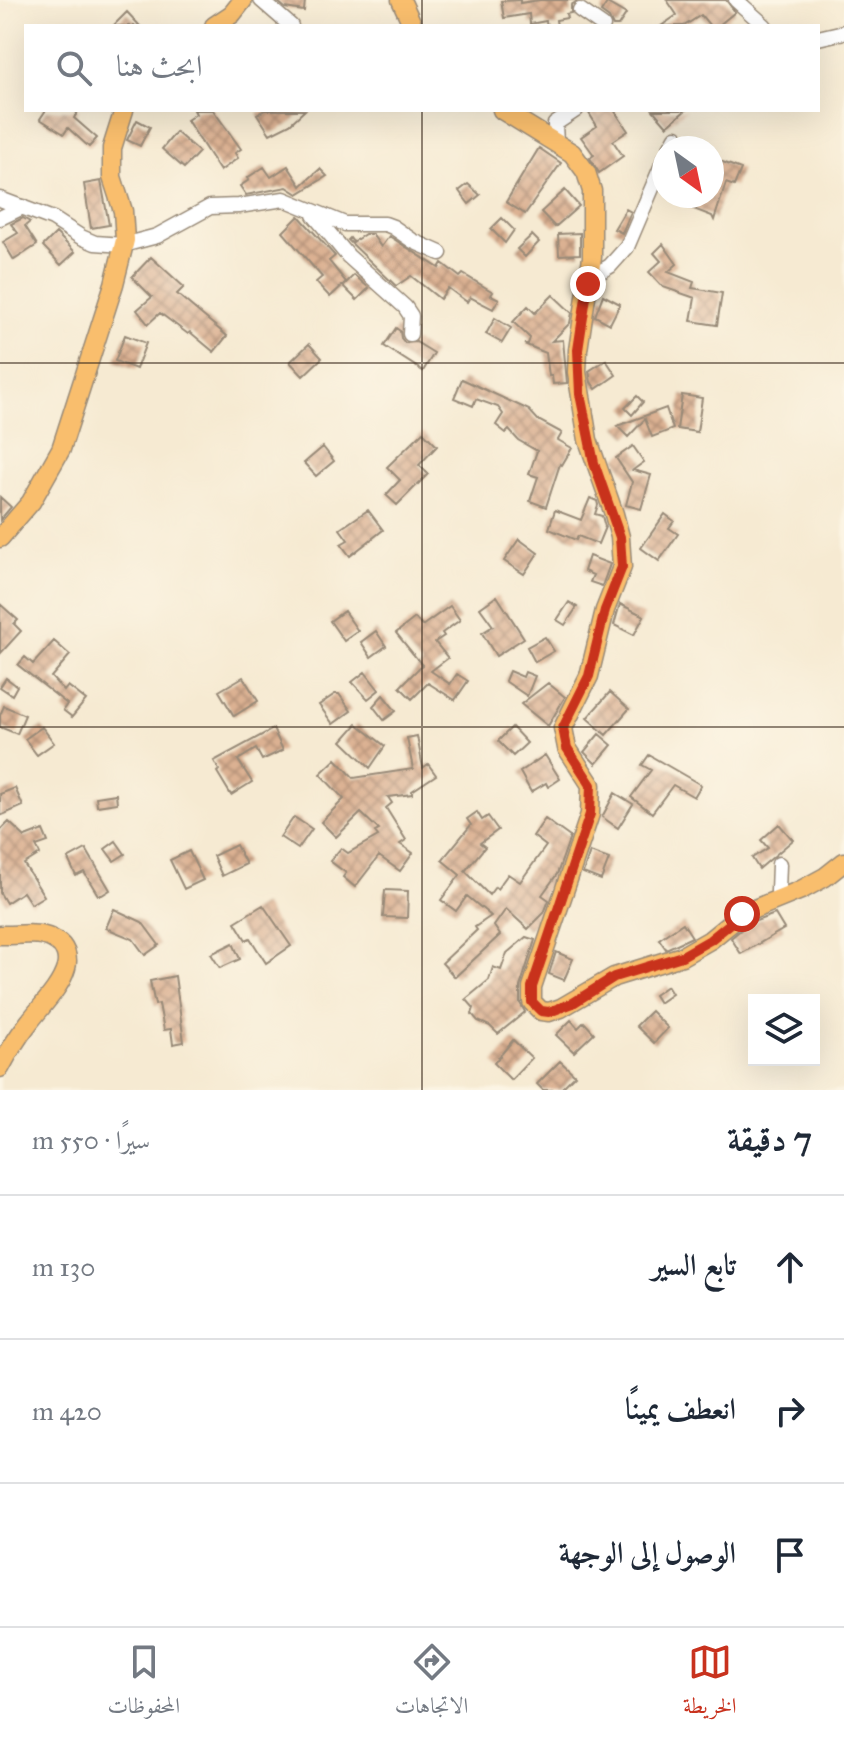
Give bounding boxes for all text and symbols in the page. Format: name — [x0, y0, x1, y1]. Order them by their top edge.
search box — [24, 24, 820, 112]
icon: search — [52, 46, 96, 90]
text: ابحث هنا — [116, 48, 202, 84]
north arrow — [652, 136, 724, 208]
route end — [570, 266, 606, 302]
route start — [724, 896, 760, 932]
map controls — [748, 994, 820, 1066]
button: layers — [748, 994, 820, 1066]
text: 7 دقيقة — [727, 1118, 812, 1159]
text: سيرًا · 550 m — [32, 1124, 150, 1156]
icon: ahead — [768, 1245, 812, 1289]
text: تابع السير — [651, 1247, 736, 1283]
text: 130 m — [32, 1251, 95, 1283]
icon: right — [768, 1389, 812, 1433]
text: انعطف يمينًا — [625, 1391, 736, 1427]
text: 420 m — [32, 1395, 102, 1427]
icon: arrive — [768, 1533, 812, 1577]
text: الوصول إلى الوجهة — [559, 1535, 736, 1571]
tab: المحفوظات — [107, 1640, 180, 1727]
tab: الاتجاهات — [395, 1640, 468, 1727]
tab: الخريطة — [683, 1640, 737, 1727]

